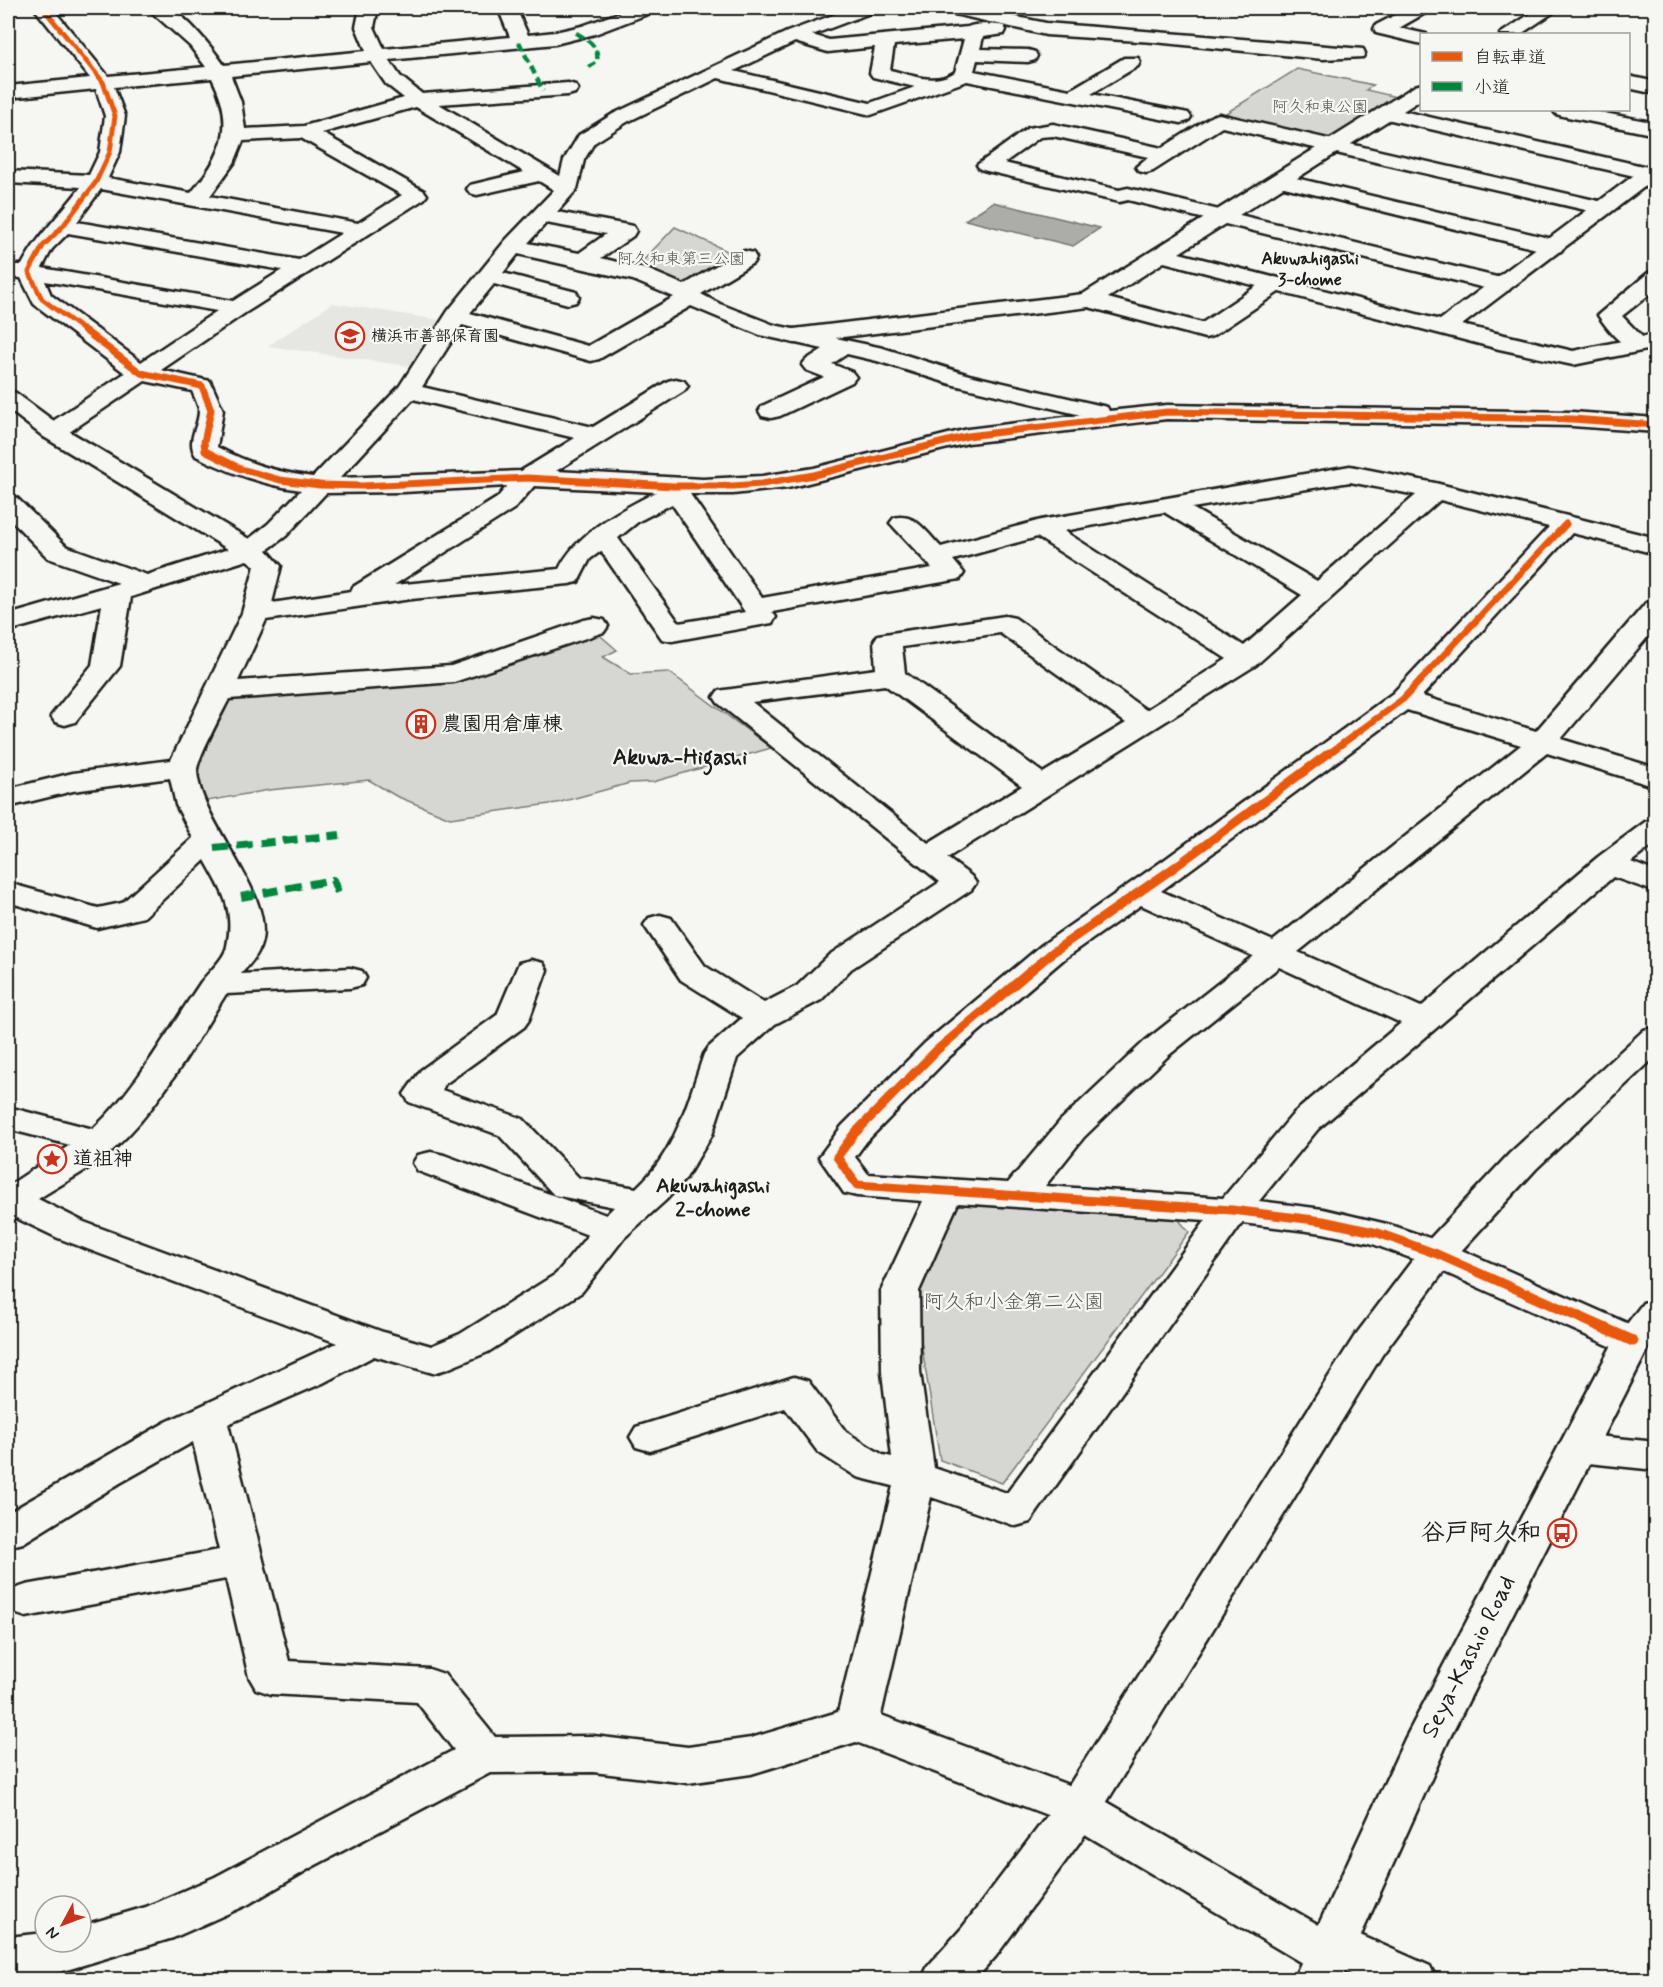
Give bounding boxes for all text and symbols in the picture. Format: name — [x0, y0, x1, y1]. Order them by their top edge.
legend — [1420, 33, 1630, 111]
text: 自転車道 — [1474, 46, 1546, 70]
text: 小道 — [1474, 76, 1510, 100]
park label: 阿久和東公園 — [1272, 97, 1368, 118]
district label: Akuwahigashi 3-chome — [1261, 247, 1359, 292]
park label: 阿久和東第三公園 — [617, 249, 745, 270]
school or university icon: 横浜市善部保育園 — [334, 320, 366, 352]
place label: 横浜市善部保育園 — [371, 326, 499, 347]
building icon: 農園用倉庫棟 — [405, 708, 437, 740]
place label: 農園用倉庫棟 — [442, 711, 563, 738]
district label: Akuwa-Higashi — [613, 744, 747, 776]
place icon: 道祖神 — [36, 1143, 68, 1175]
place label: 道祖神 — [73, 1146, 133, 1173]
district label: Akuwahigashi 2-chome — [656, 1172, 770, 1224]
park label: 阿久和小金第二公園 — [924, 1289, 1104, 1316]
bus stop icon: 谷戸阿久和 — [1546, 1517, 1578, 1549]
place label: 谷戸阿久和 — [1421, 1518, 1541, 1549]
street label: Seya-Kashio Road — [1415, 1570, 1523, 1744]
north arrow — [33, 1894, 93, 1954]
text: N — [41, 1922, 64, 1944]

